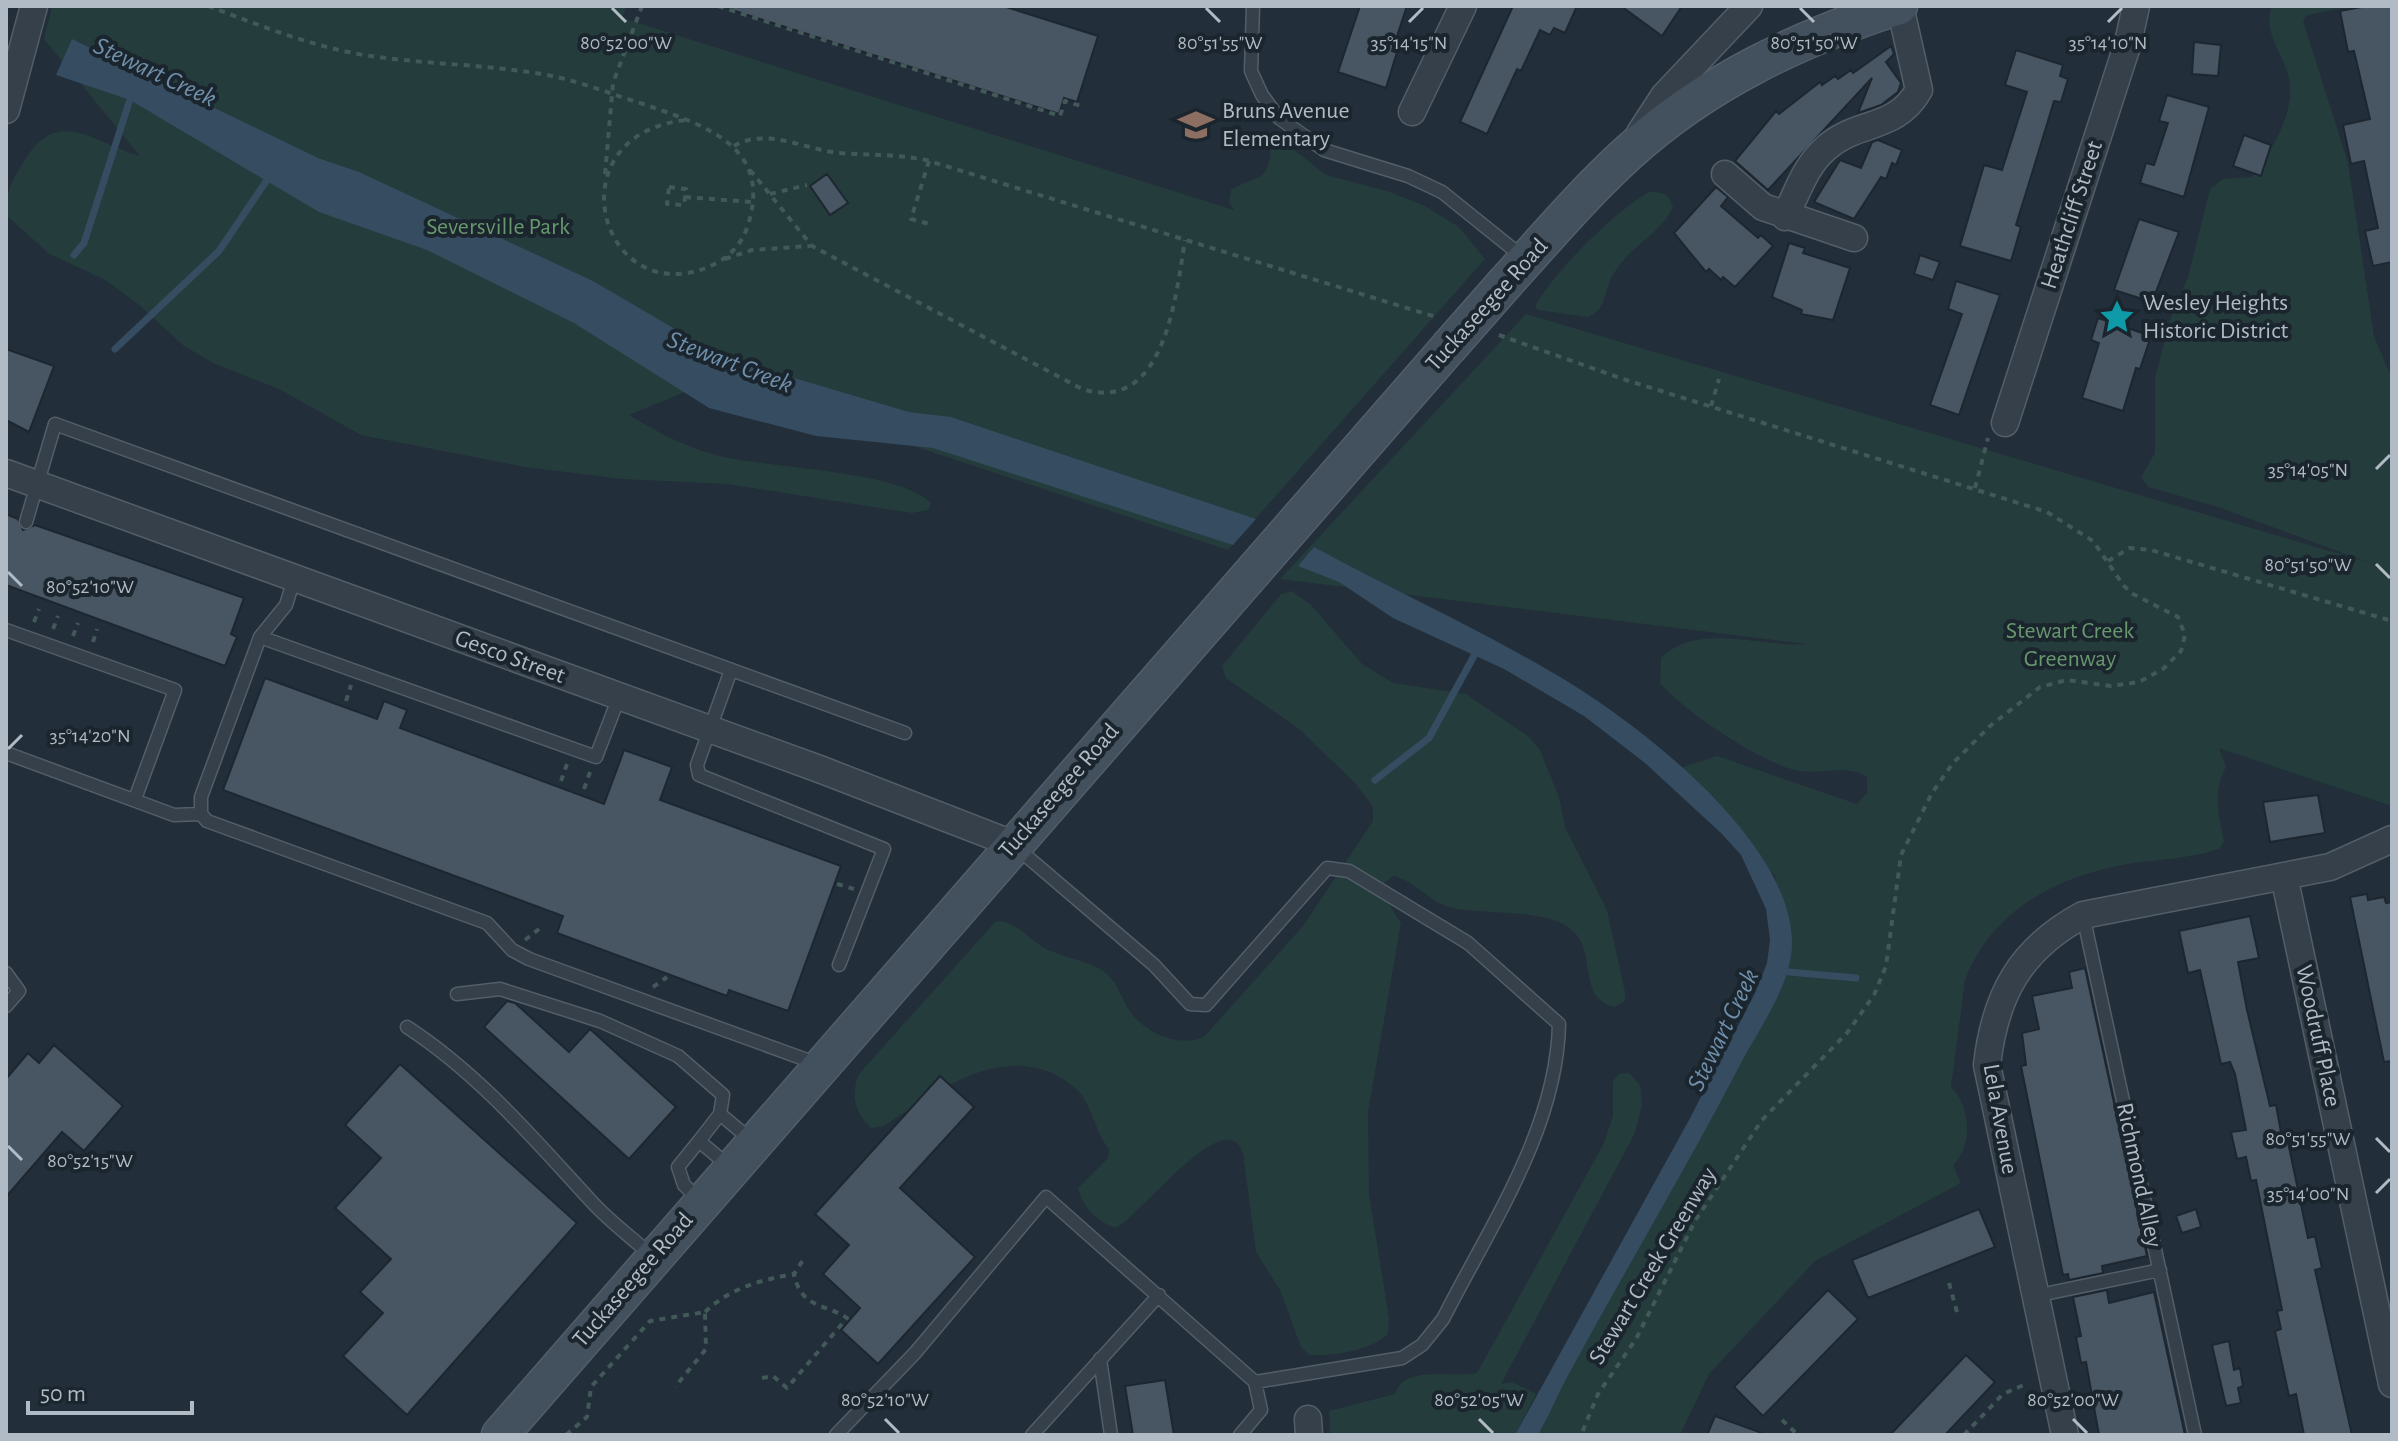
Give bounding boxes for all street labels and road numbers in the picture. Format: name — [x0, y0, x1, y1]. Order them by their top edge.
street label: Heathcliff Street — [2037, 138, 2107, 292]
street label: Tuckaseegee Road — [1421, 234, 1553, 376]
street label: Gesco Street — [452, 626, 569, 688]
street label: Tuckaseegee Road — [994, 719, 1124, 863]
street label: Woodruff Place — [2291, 963, 2345, 1109]
street label: Lela Avenue — [1978, 1062, 2022, 1176]
street label: Richmond Alley — [2112, 1101, 2166, 1249]
street label: Stewart Creek Greenway — [1585, 1163, 1721, 1369]
street label: Tuckaseegee Road — [568, 1208, 698, 1352]

